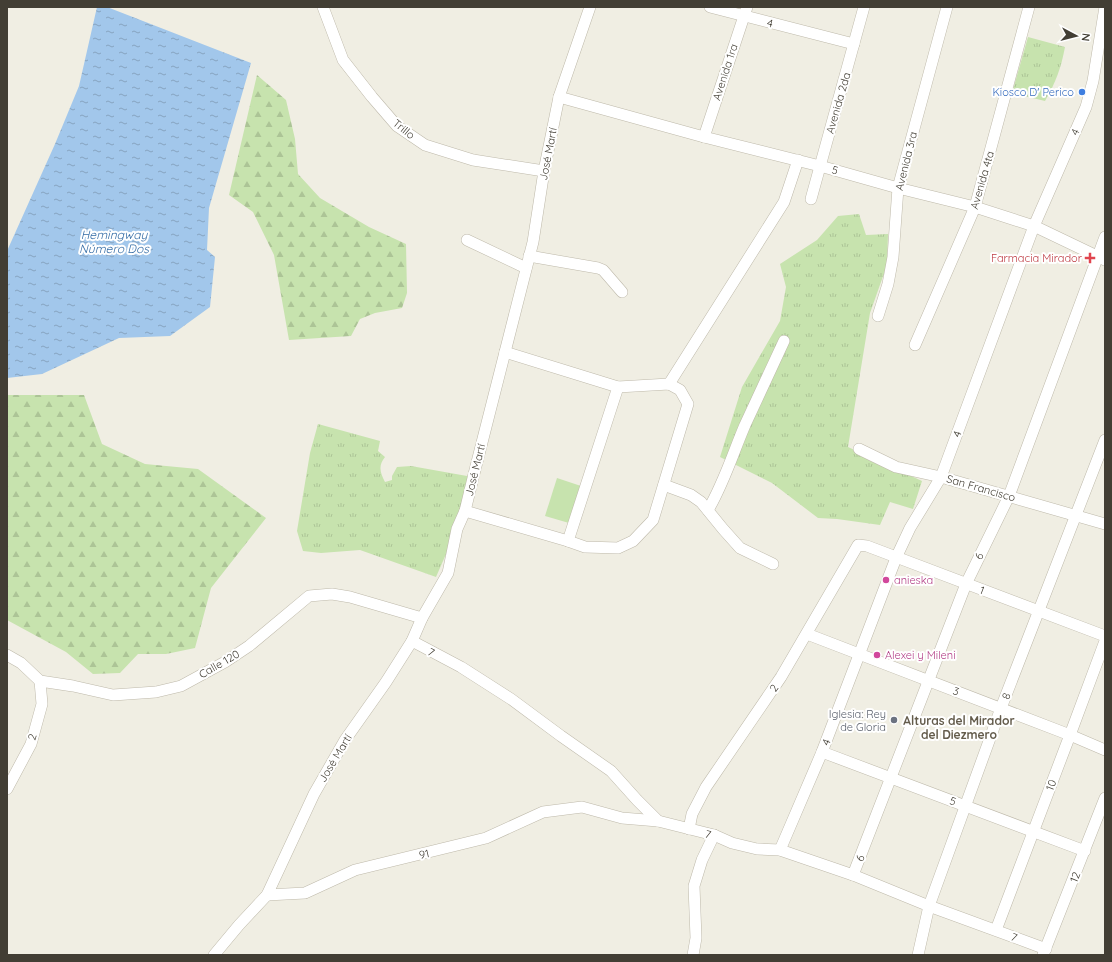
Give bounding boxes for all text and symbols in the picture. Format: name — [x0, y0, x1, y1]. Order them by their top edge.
street label: 4 — [765, 16, 775, 31]
north arrow — [1056, 16, 1096, 56]
text: N — [1078, 32, 1093, 42]
street label: Avenida 1ra — [709, 42, 741, 102]
street label: Avenida 2da — [823, 71, 853, 135]
place label: Kiosco D' Perico — [992, 85, 1074, 99]
marker: Kiosco D' Perico — [1077, 87, 1087, 97]
street label: Trillo — [390, 116, 418, 142]
street label: José Martí — [536, 126, 560, 182]
street label: 4 — [1067, 126, 1083, 138]
street label: Avenida 3ra — [892, 130, 920, 192]
street label: Avenida 4ta — [967, 149, 997, 211]
street label: 5 — [830, 162, 840, 178]
water label: Hemingway Número Dos — [79, 227, 150, 256]
place label: Farmacia Mirador — [991, 251, 1083, 265]
marker: Farmacia Mirador — [1085, 253, 1095, 263]
street label: 4 — [949, 429, 965, 439]
street label: José Martí — [462, 442, 488, 498]
street label: San Francisco — [945, 471, 1017, 505]
street label: 6 — [971, 550, 987, 562]
place label: anieska — [894, 573, 933, 587]
marker: anieska — [881, 575, 891, 585]
street label: 1 — [978, 583, 986, 597]
street label: 7 — [425, 644, 437, 660]
street label: Calle 120 — [196, 647, 242, 681]
place label: Alexei y Mileni — [885, 648, 956, 662]
marker: Alexei y Mileni — [872, 650, 882, 660]
street label: 2 — [766, 682, 782, 694]
street label: 3 — [951, 683, 961, 699]
street label: 8 — [998, 691, 1014, 701]
place label: Iglesia: Rey de Gloria — [829, 707, 886, 734]
district label: Alturas del Mirador del Diezmero — [903, 713, 1015, 742]
marker: Iglesia: Rey de Gloria — [889, 715, 899, 725]
street label: José Martí — [315, 731, 355, 784]
street label: 2 — [24, 732, 40, 742]
street label: 4 — [818, 737, 834, 747]
street label: 10 — [1043, 778, 1059, 792]
street label: 5 — [948, 793, 958, 809]
street label: 7 — [703, 827, 713, 842]
street label: 91 — [417, 846, 431, 862]
street label: 6 — [852, 853, 868, 863]
street label: 12 — [1067, 870, 1083, 884]
street label: 7 — [1009, 929, 1019, 945]

